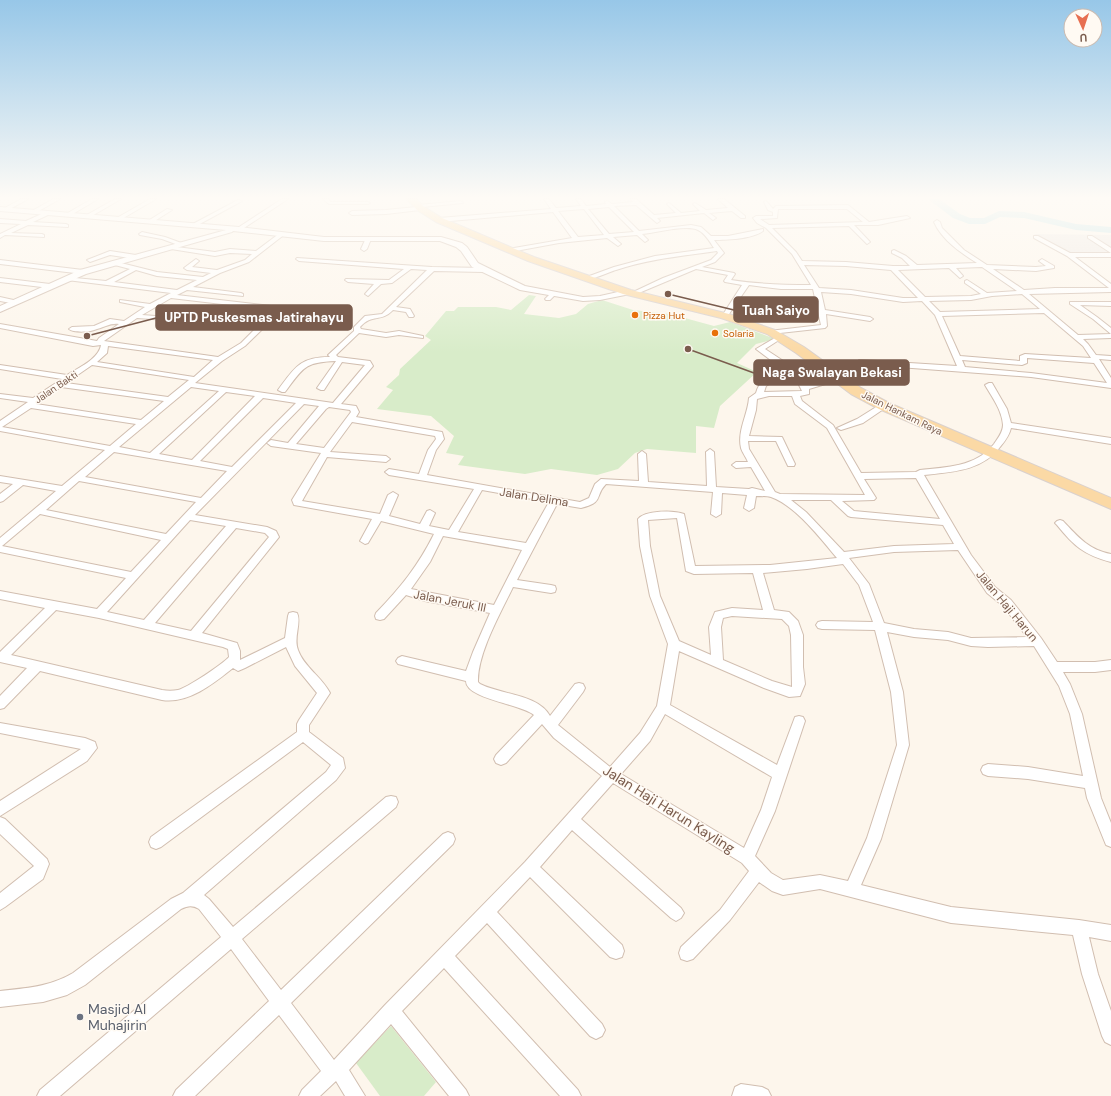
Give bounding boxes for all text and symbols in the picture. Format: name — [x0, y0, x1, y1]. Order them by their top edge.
north arrow — [1063, 8, 1103, 48]
text: U — [1079, 31, 1088, 45]
callout: Tuah Saiyo — [734, 297, 818, 322]
text: Tuah Saiyo — [742, 302, 810, 319]
callout: UPTD Puskesmas Jatirahayu — [156, 305, 352, 330]
text: UPTD Puskesmas Jatirahayu — [164, 309, 344, 326]
place label: Pizza Hut — [643, 309, 685, 322]
marker: Pizza Hut — [630, 310, 640, 320]
place label: Solaria — [723, 327, 754, 340]
marker: Solaria — [710, 328, 720, 338]
callout: Naga Swalayan Bekasi — [754, 360, 909, 385]
text: Naga Swalayan Bekasi — [762, 364, 902, 381]
street label: Jalan Bakti — [32, 368, 80, 406]
street label: Jalan Hankam Raya — [859, 388, 945, 438]
street label: Jalan Delima — [498, 484, 570, 510]
street label: Jalan Haji Harun — [972, 567, 1042, 645]
street label: Jalan Jeruk III — [412, 586, 488, 616]
street label: Jalan Haji Harun Kayling — [600, 761, 738, 857]
place label: Masjid Al Muhajirin — [88, 1000, 147, 1034]
marker: Masjid Al Muhajirin — [75, 1012, 85, 1022]

